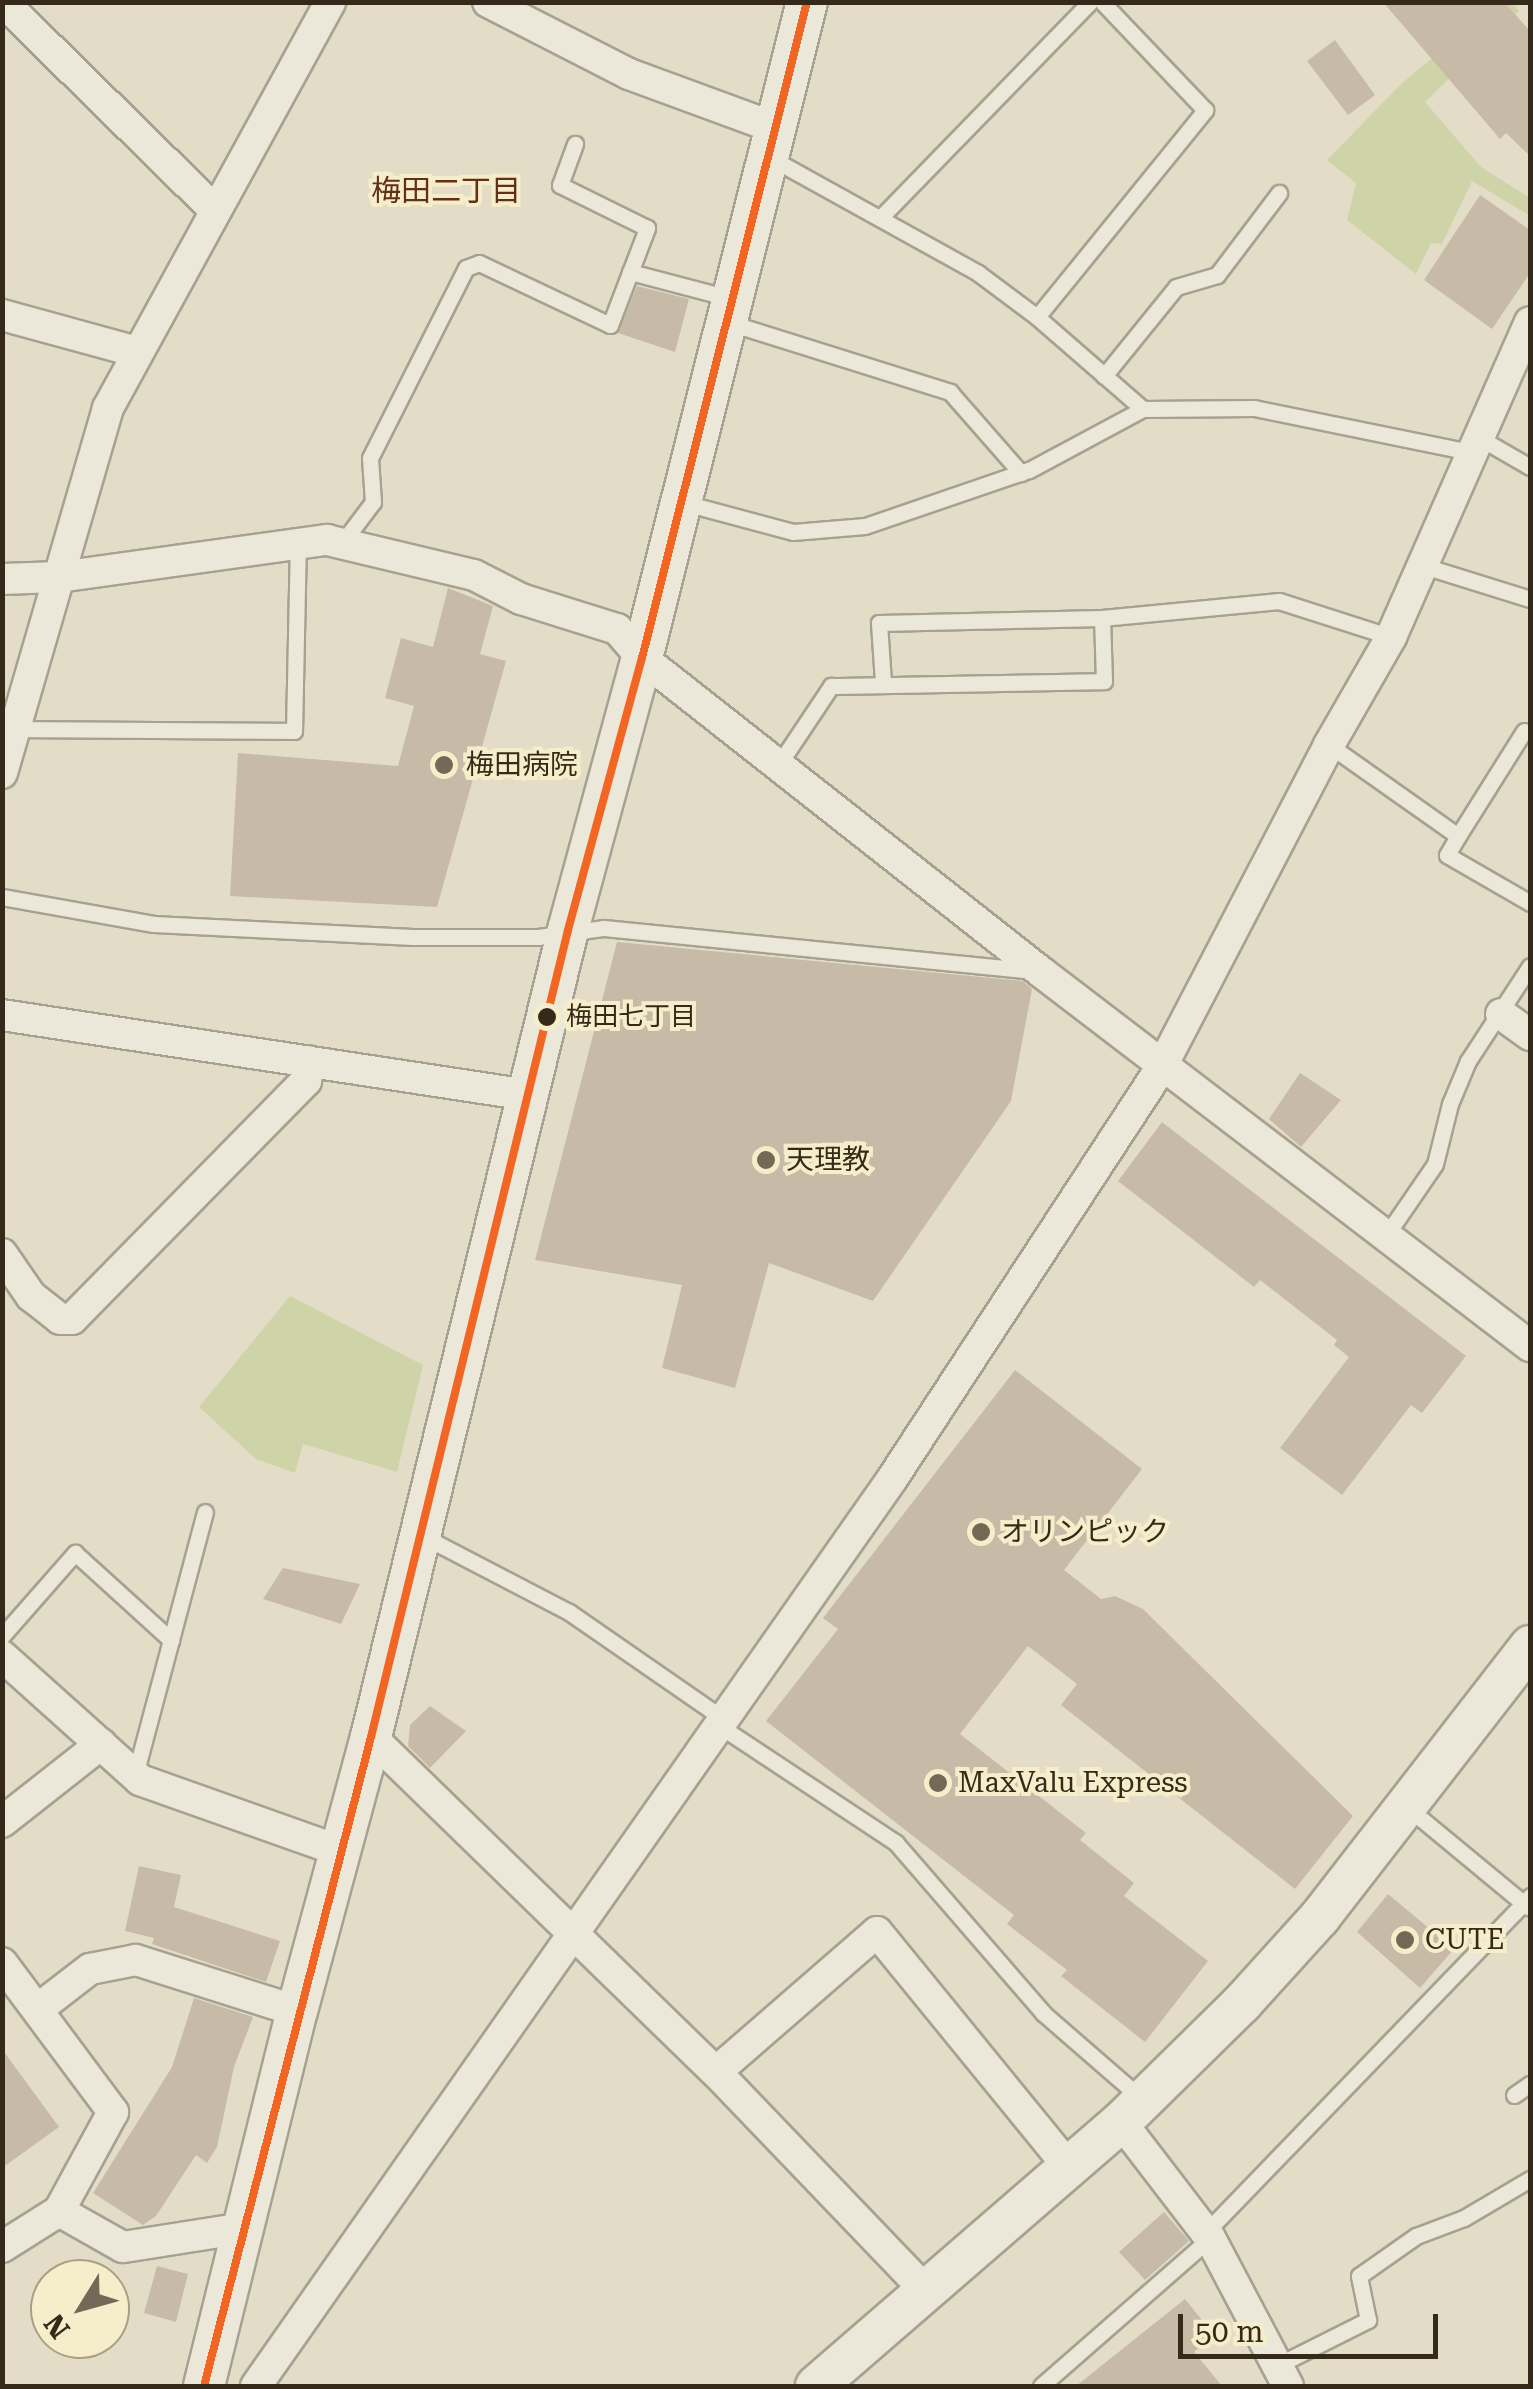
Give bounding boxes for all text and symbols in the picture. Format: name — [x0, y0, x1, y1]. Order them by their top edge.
district label: 梅田二丁目 — [371, 173, 521, 209]
place label: 梅田病院 — [466, 748, 578, 782]
marker: 梅田病院 — [431, 752, 457, 778]
place label: 梅田七丁目 — [566, 1001, 696, 1033]
marker: 梅田七丁目 — [537, 1007, 557, 1027]
place label: 天理教 — [786, 1143, 870, 1177]
marker: 天理教 — [755, 1149, 777, 1171]
place label: オリンピック — [1001, 1515, 1169, 1549]
marker: オリンピック — [970, 1521, 992, 1543]
place label: MaxValu Express — [958, 1766, 1188, 1800]
marker: MaxValu Express — [927, 1772, 949, 1794]
place label: CUTE — [1425, 1923, 1504, 1957]
marker: CUTE — [1394, 1929, 1416, 1951]
north arrow — [30, 2259, 130, 2359]
scale bar — [1183, 2294, 1443, 2356]
text: N — [38, 2308, 77, 2345]
text: 50 m — [1195, 2314, 1264, 2349]

